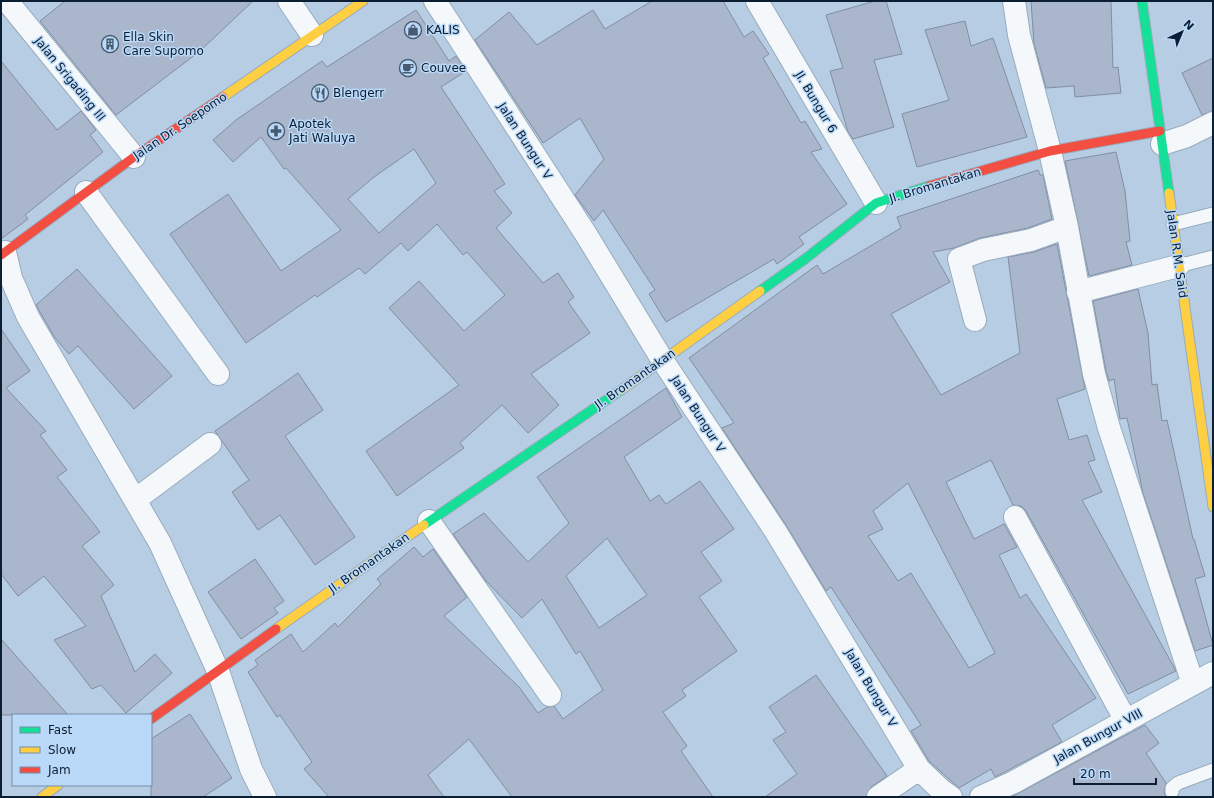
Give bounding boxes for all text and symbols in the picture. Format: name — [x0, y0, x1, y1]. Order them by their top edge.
north arrow — [1162, 12, 1202, 52]
text: N — [1181, 17, 1196, 33]
shop icon: KALIS — [403, 20, 423, 40]
place label: KALIS — [426, 23, 460, 37]
place label: Ella Skin Care Supomo — [123, 30, 204, 58]
street label: Jalan Srigading III — [31, 33, 108, 124]
building icon: Ella Skin Care Supomo — [100, 34, 120, 54]
cafe icon: Couvee — [398, 58, 418, 78]
place label: Couvee — [421, 61, 466, 75]
street label: Jl. Bungur 6 — [792, 68, 840, 135]
restaurant icon: Blengerr — [310, 83, 330, 103]
place label: Blengerr — [333, 86, 384, 100]
street label: Jalan Dr. Soepomo — [130, 89, 230, 163]
street label: Jalan Bungur V — [494, 99, 555, 183]
place label: Apotek Jati Waluya — [288, 117, 356, 145]
pharmacy icon: Apotek Jati Waluya — [266, 121, 286, 141]
street label: Jl. Bromantakan — [886, 164, 983, 206]
street label: Jalan R.M. Said — [1164, 208, 1190, 299]
street label: Jl. Bromantakan — [591, 346, 678, 413]
street label: Jalan Bungur V — [667, 372, 728, 456]
street label: Jl. Bromantakan — [325, 530, 412, 597]
street label: Jalan Bungur V — [842, 646, 900, 730]
street label: Jalan Bungur VIII — [1050, 706, 1145, 767]
legend — [12, 714, 152, 786]
text: Fast — [48, 723, 72, 737]
text: Slow — [48, 743, 76, 757]
scale bar — [1074, 760, 1156, 786]
text: Jam — [47, 763, 71, 777]
text: 20 m — [1080, 767, 1111, 781]

